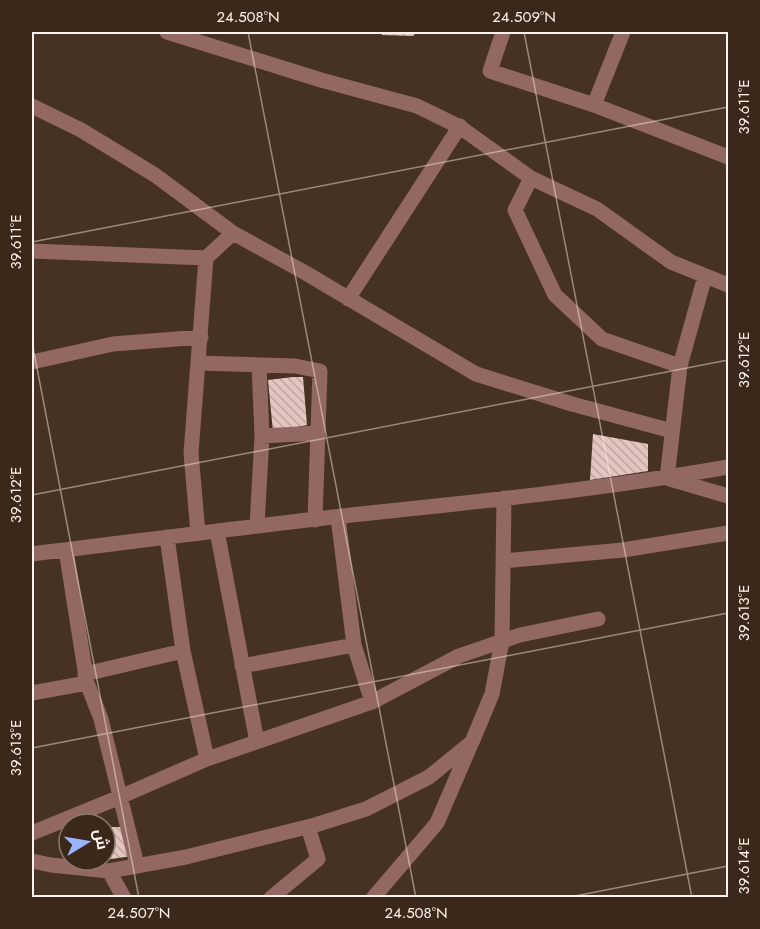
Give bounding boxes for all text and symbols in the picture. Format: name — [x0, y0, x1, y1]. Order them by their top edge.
text: 24.508°N — [216, 6, 280, 28]
text: 24.509°N — [492, 6, 556, 28]
text: 39.611°E — [733, 80, 755, 134]
text: 39.611°E — [5, 215, 27, 269]
text: 39.612°E — [733, 332, 755, 388]
text: 39.612°E — [5, 467, 27, 523]
text: 39.613°E — [733, 585, 755, 641]
text: 39.613°E — [5, 720, 27, 776]
north arrow — [57, 812, 117, 872]
text: ش — [88, 827, 114, 852]
text: 39.614°E — [733, 838, 755, 894]
text: 24.507°N — [108, 902, 170, 924]
text: 24.508°N — [384, 902, 448, 924]

